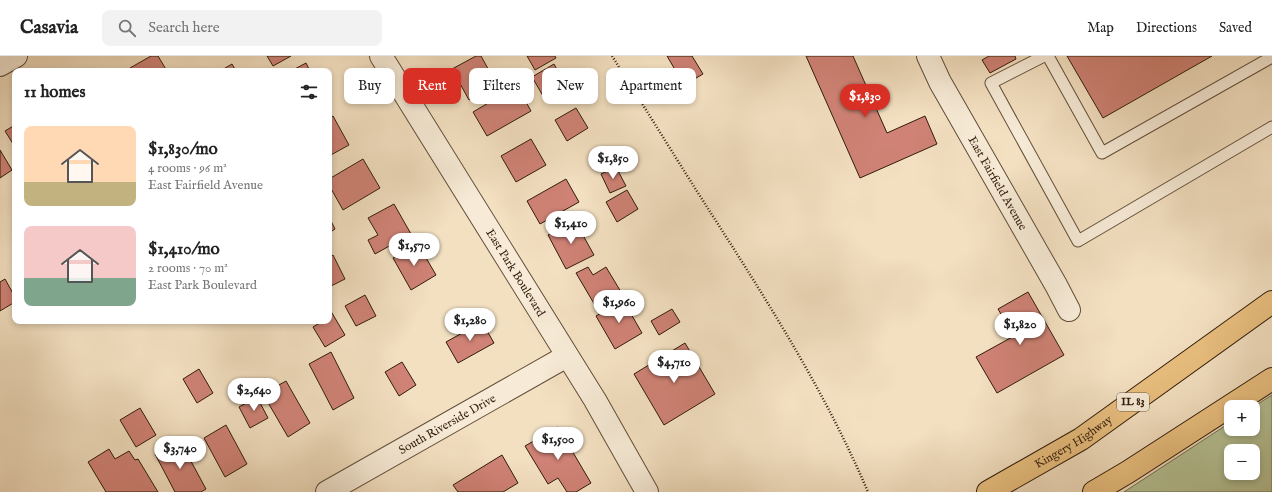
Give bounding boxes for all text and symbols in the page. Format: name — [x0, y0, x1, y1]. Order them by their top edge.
search box — [102, 10, 382, 46]
text: Casavia — [20, 16, 78, 40]
icon: search — [116, 17, 138, 39]
text: Search here — [148, 18, 220, 37]
text: Map — [1087, 19, 1114, 37]
text: Directions — [1136, 19, 1197, 37]
text: Saved — [1219, 19, 1252, 37]
chip: Buy — [344, 68, 395, 104]
chip: Rent — [403, 68, 461, 104]
chip: Filters — [469, 68, 534, 104]
chip: New — [542, 68, 598, 104]
chip: Apartment — [606, 68, 696, 104]
icon: filters — [298, 81, 320, 103]
text: 11 homes — [24, 82, 85, 103]
pin: $1,830 — [832, 84, 898, 118]
text: $1,830 — [849, 88, 881, 105]
street label: East Fairfield Avenue — [965, 133, 1031, 233]
text: $1,830/mo — [148, 139, 218, 160]
icon: home — [56, 142, 104, 190]
pin: $1,850 — [580, 146, 646, 180]
text: $1,850 — [597, 150, 629, 167]
text: 4 rooms · 96 m² — [148, 160, 227, 177]
text: East Fairfield Avenue — [148, 177, 263, 194]
pin: $1,410 — [538, 211, 604, 245]
text: $1,410 — [554, 215, 588, 232]
street label: East Park Boulevard — [483, 226, 549, 320]
pin: $1,570 — [381, 233, 447, 267]
text: $1,570 — [398, 237, 430, 254]
text: $1,410/mo — [148, 239, 220, 260]
icon: home — [56, 242, 104, 290]
text: 2 rooms · 70 m² — [148, 260, 228, 277]
text: East Park Boulevard — [148, 277, 257, 294]
pin: $1,960 — [586, 290, 652, 324]
text: $1,960 — [602, 294, 636, 311]
pin: $1,280 — [437, 308, 503, 342]
text: $1,280 — [453, 312, 487, 329]
pin: $1,820 — [987, 312, 1053, 346]
text: $1,820 — [1003, 316, 1037, 333]
pin: $4,710 — [641, 350, 707, 384]
text: $4,710 — [657, 354, 691, 371]
pin: $2,640 — [221, 378, 287, 412]
text: $2,640 — [236, 382, 272, 399]
street label: South Riverside Drive — [396, 390, 499, 457]
road number: IL 83 — [1117, 393, 1149, 411]
map controls — [1224, 400, 1260, 480]
button: + — [1224, 400, 1260, 436]
street label: Kingery Highway — [1032, 412, 1115, 471]
pin: $1,500 — [525, 427, 591, 461]
text: $1,500 — [542, 431, 574, 448]
pin: $3,740 — [147, 436, 213, 470]
text: $3,740 — [163, 440, 197, 457]
button: − — [1224, 444, 1260, 480]

